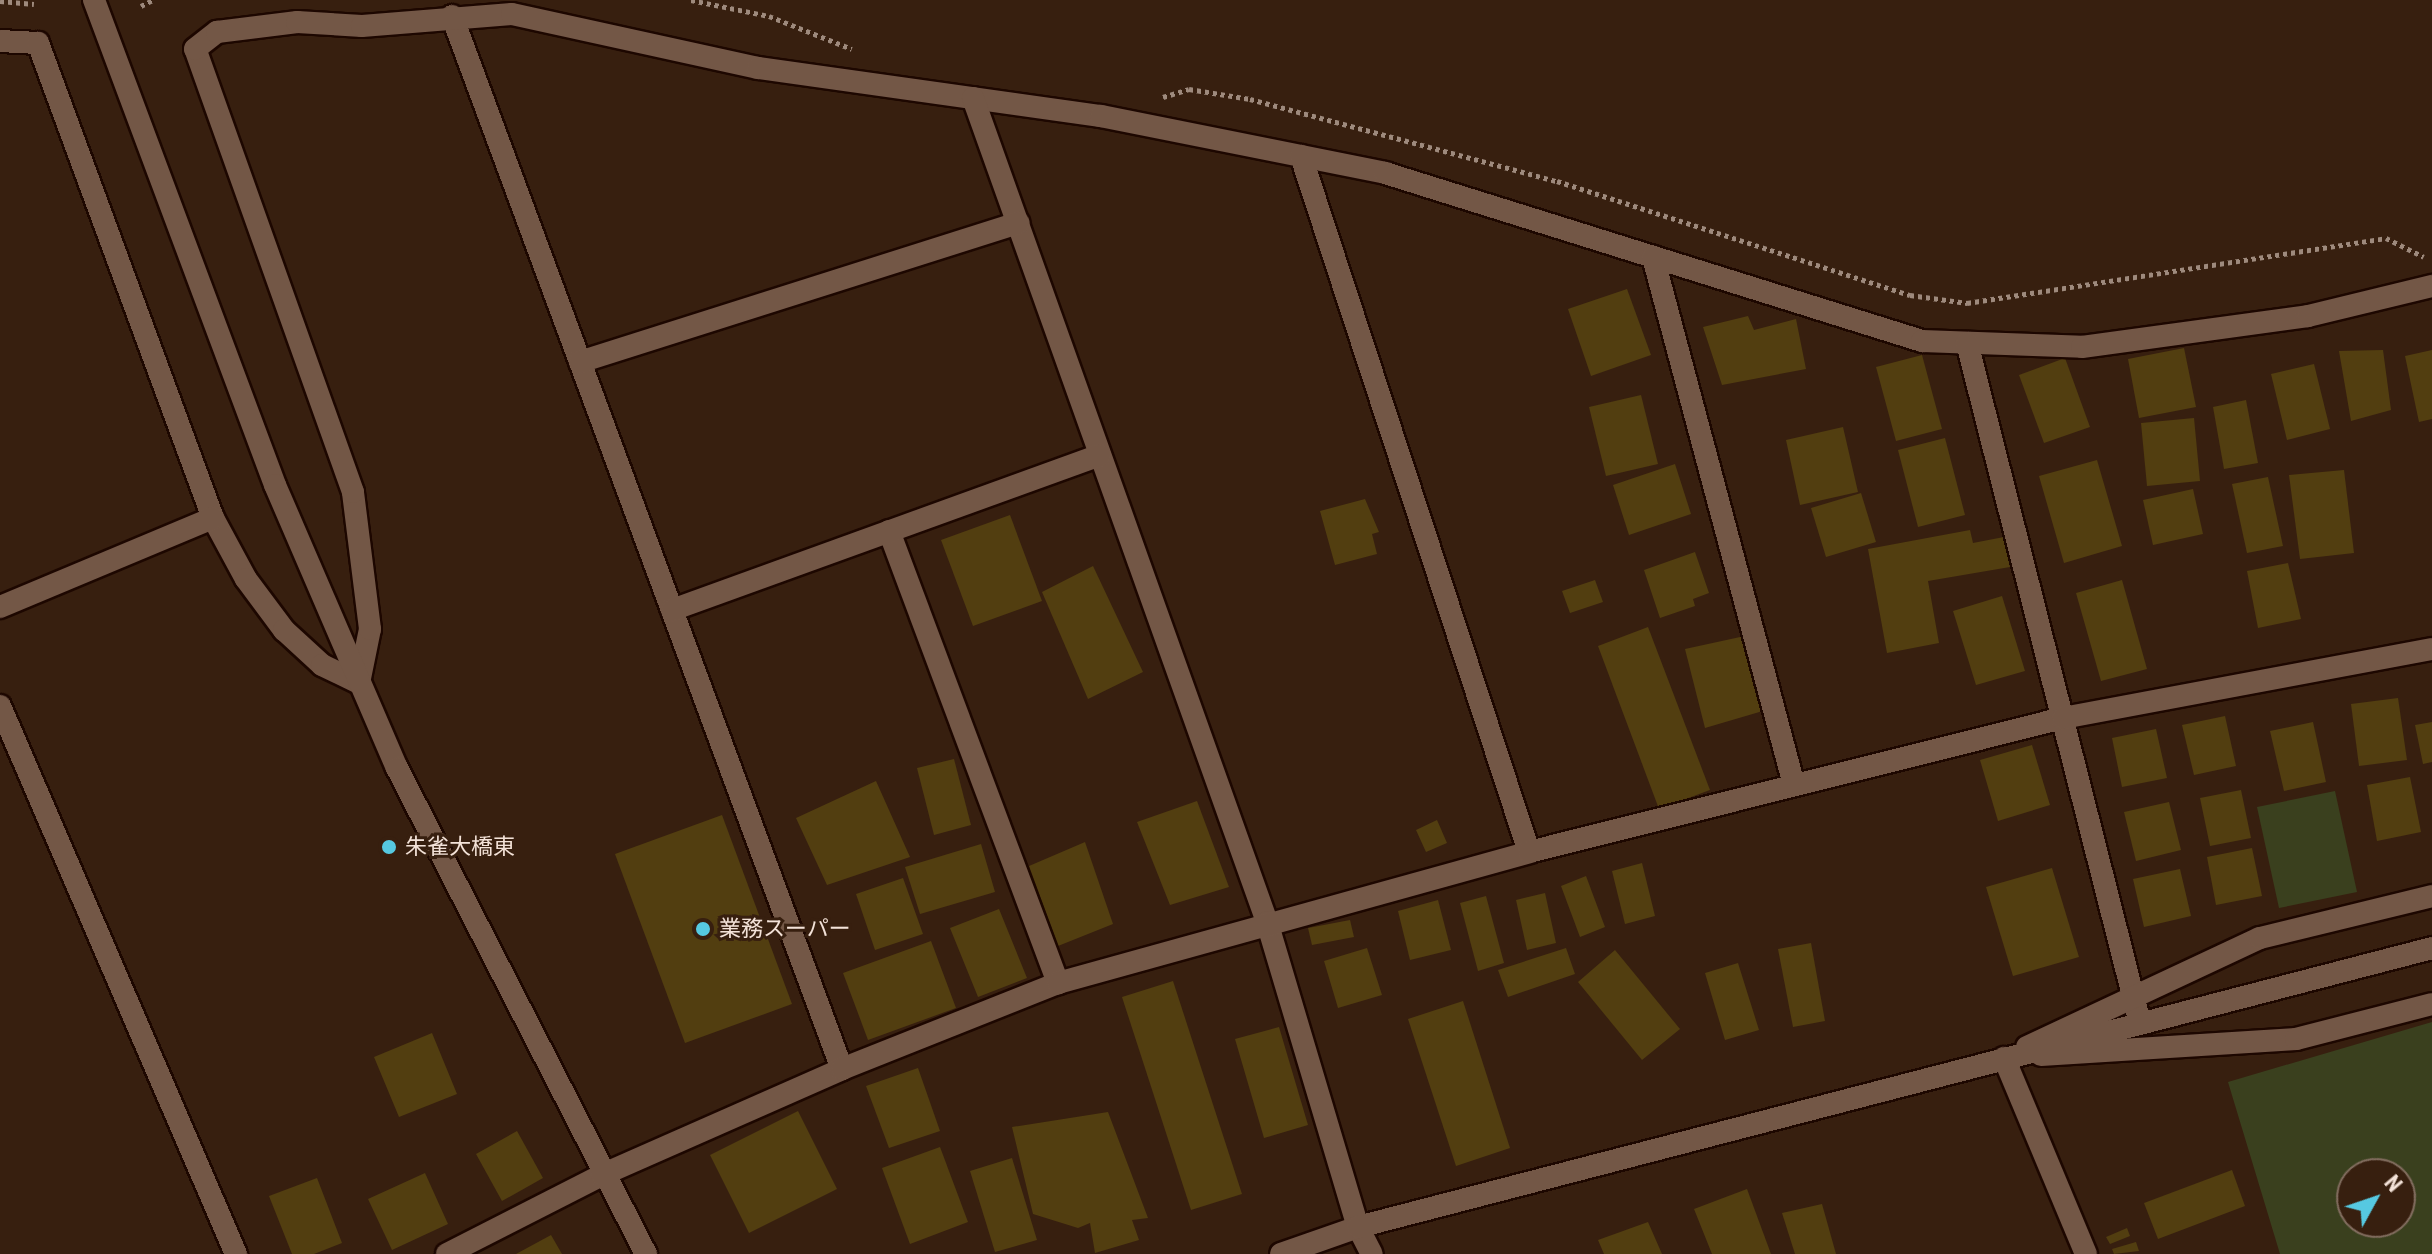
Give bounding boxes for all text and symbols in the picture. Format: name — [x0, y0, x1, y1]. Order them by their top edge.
place label: 朱雀大橋東 — [405, 834, 515, 860]
marker: 朱雀大橋東 — [380, 838, 398, 856]
place label: 業務スーパー — [719, 916, 851, 942]
marker: 業務スーパー — [694, 920, 712, 938]
north arrow — [2336, 1158, 2416, 1238]
text: N — [2379, 1170, 2407, 1197]

